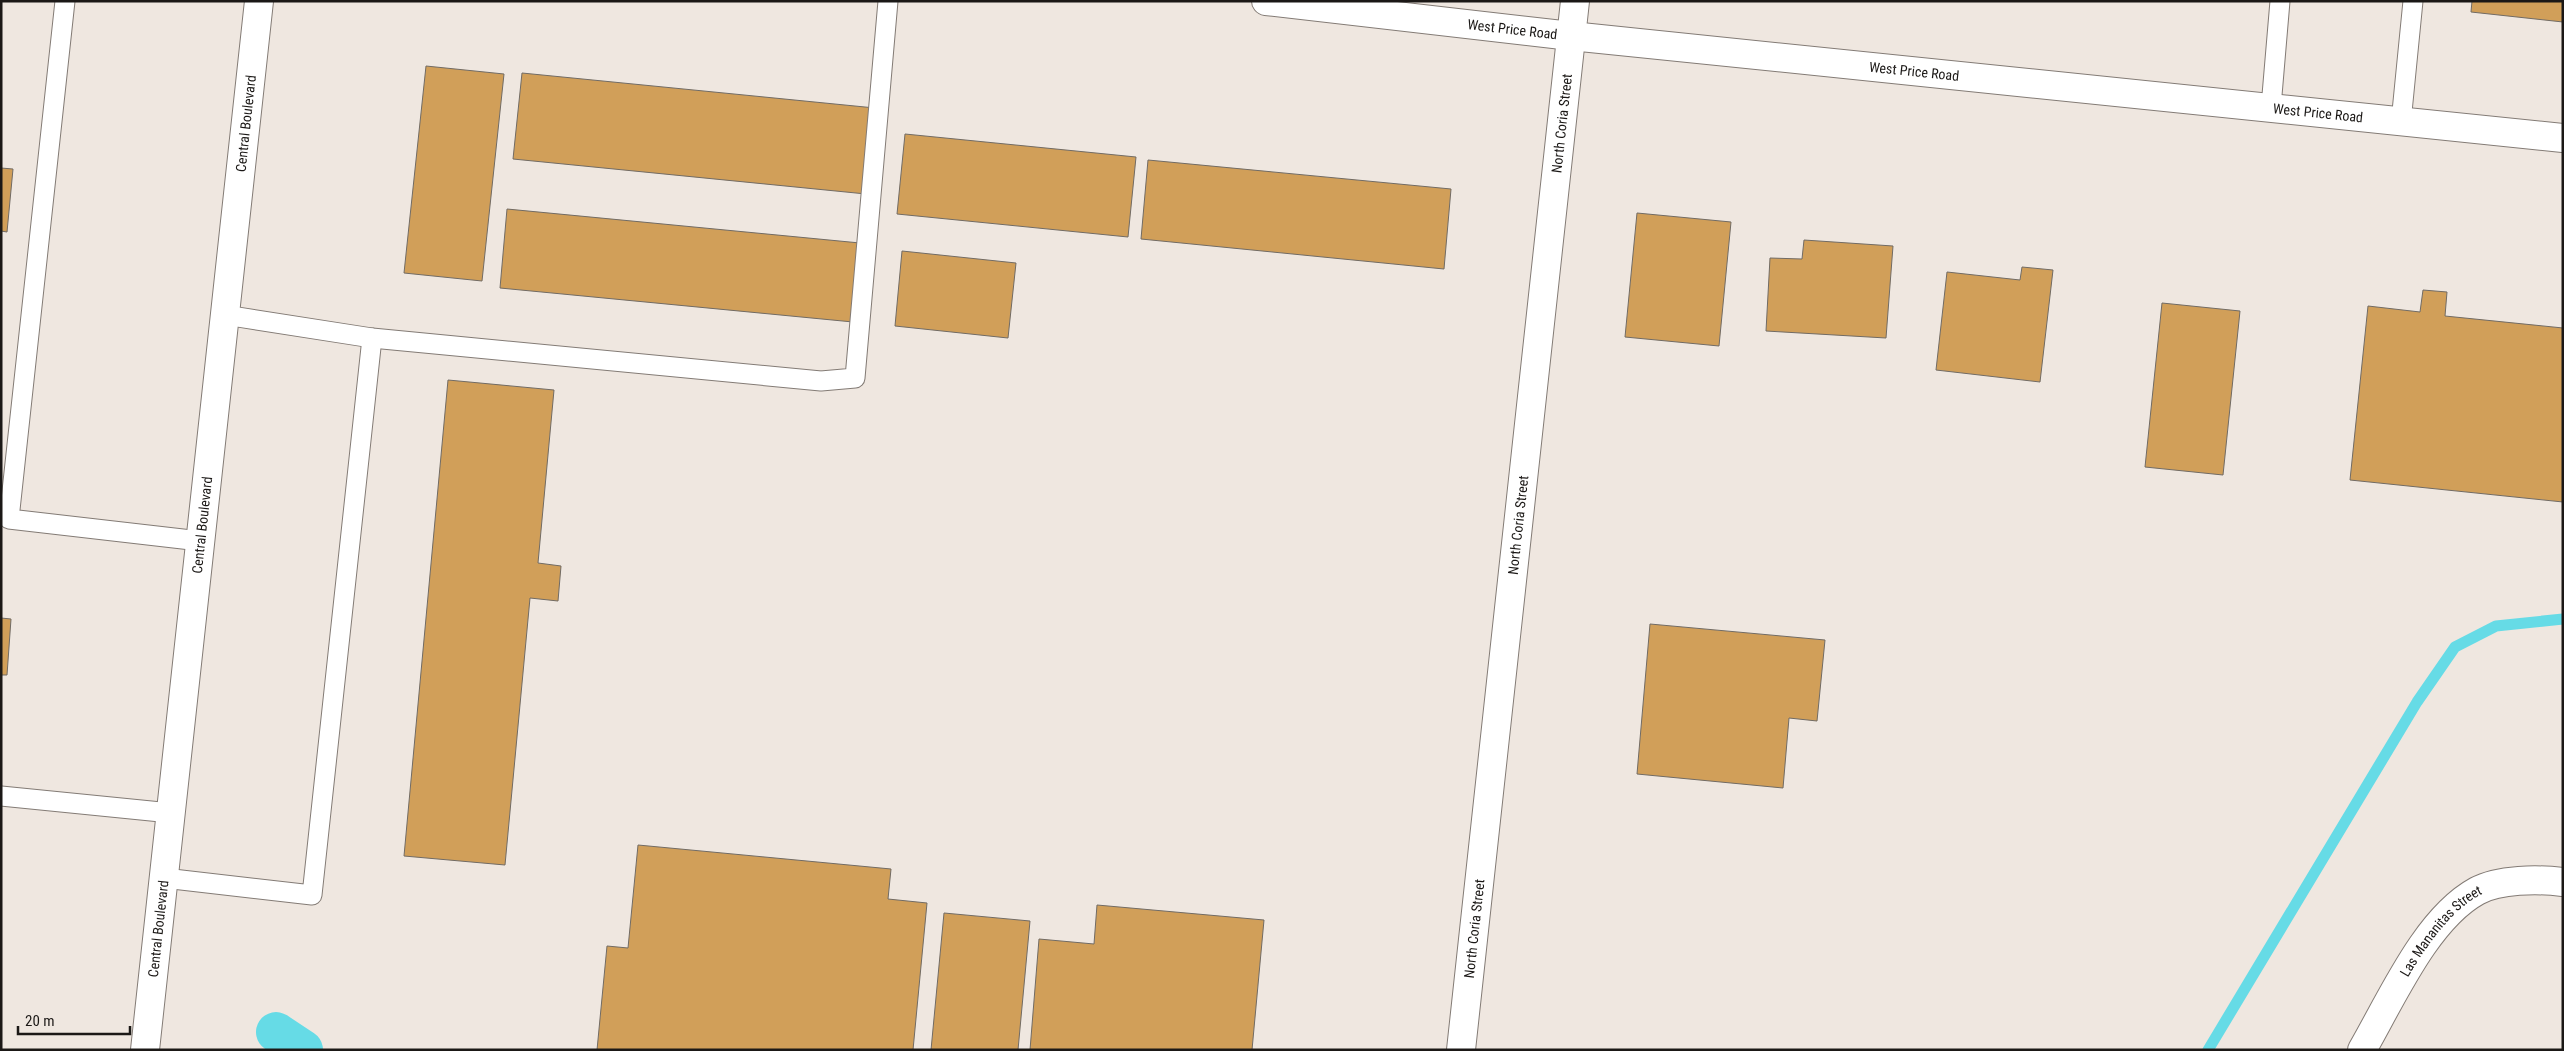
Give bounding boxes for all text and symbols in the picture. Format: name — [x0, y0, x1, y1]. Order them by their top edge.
street label: West Price Road — [1467, 16, 1558, 42]
street label: West Price Road — [1868, 59, 1960, 84]
street label: North Coria Street — [1548, 73, 1575, 174]
street label: Central Boulevard — [232, 74, 259, 173]
street label: West Price Road — [2272, 100, 2364, 125]
street label: North Coria Street — [1505, 475, 1531, 576]
street label: Central Boulevard — [189, 476, 215, 574]
street label: North Coria Street — [1461, 878, 1488, 979]
street label: Central Boulevard — [145, 879, 171, 978]
street label: Las Mananitas Street — [2396, 882, 2484, 979]
scale bar — [18, 1004, 130, 1036]
text: 20 m — [25, 1012, 55, 1030]

